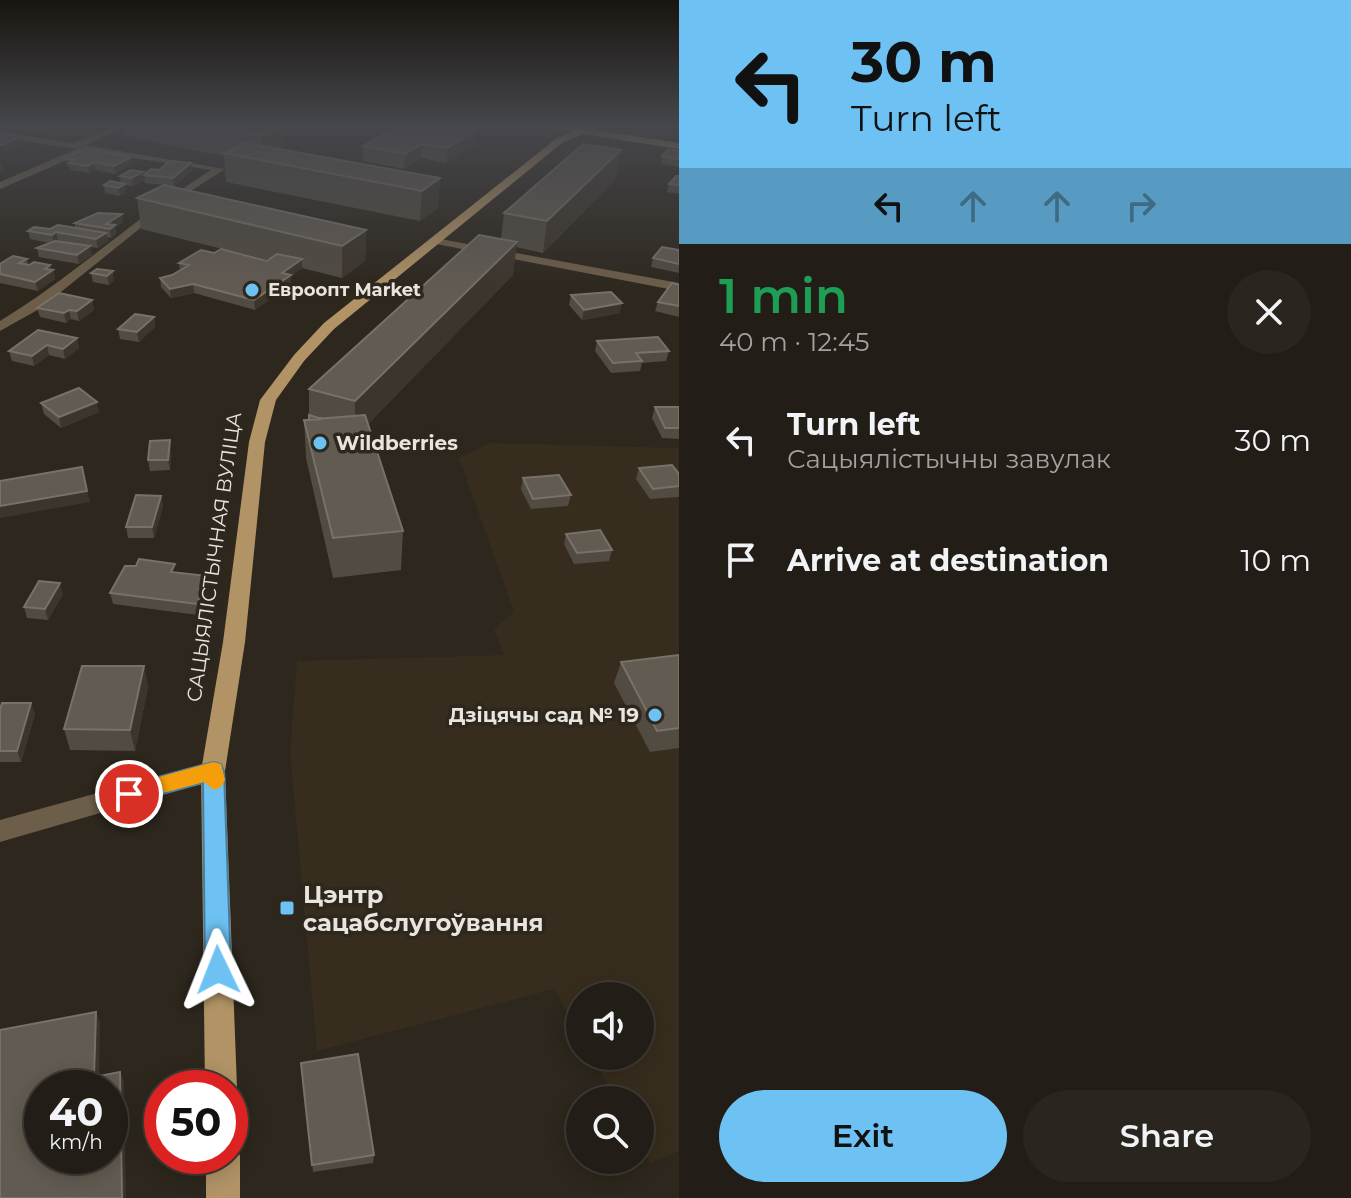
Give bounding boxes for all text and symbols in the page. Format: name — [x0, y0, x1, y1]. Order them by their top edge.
text: 30 m — [851, 28, 997, 96]
icon: left — [719, 32, 823, 136]
text: Turn left — [851, 96, 1002, 140]
icon: left — [867, 184, 911, 228]
icon: ahead — [951, 184, 995, 228]
icon: ahead — [1035, 184, 1079, 228]
icon: right — [1119, 184, 1163, 228]
text: 1 min — [719, 267, 848, 325]
button: close — [1227, 270, 1311, 354]
place label: Евроопт Market — [268, 279, 421, 301]
marker: Евроопт Market — [243, 281, 261, 299]
text: 40 m · 12:45 — [719, 326, 869, 358]
text: Turn left — [787, 406, 920, 443]
street label: САЦЫЯЛІСТЫЧНАЯ ВУЛІЦА — [182, 411, 246, 703]
icon: left — [719, 418, 763, 462]
text: 30 m — [1235, 422, 1311, 459]
place label: Wildberries — [336, 431, 458, 455]
marker: Wildberries — [311, 434, 329, 452]
text: Сацыялістычны завулак — [787, 443, 1111, 475]
icon: arrive — [719, 538, 763, 582]
text: Arrive at destination — [787, 542, 1109, 579]
text: 10 m — [1241, 542, 1311, 579]
place label: Дзіцячы сад № 19 — [449, 703, 639, 727]
marker: Дзіцячы сад № 19 — [646, 706, 664, 724]
pin — [95, 760, 163, 828]
icon: arrive — [107, 772, 151, 816]
place label: Цэнтр сацабслугоўвання — [303, 880, 544, 937]
marker: Цэнтр сацабслугоўвання — [278, 899, 296, 917]
position arrow — [176, 928, 260, 1012]
map controls — [566, 982, 654, 1174]
button: sound — [566, 982, 654, 1070]
speed limit sign: 50 — [144, 1070, 248, 1174]
button: search — [566, 1086, 654, 1174]
text: 40 — [49, 1087, 103, 1136]
button: Exit — [719, 1090, 1007, 1182]
button: Share — [1023, 1090, 1311, 1182]
text: km/h — [49, 1130, 103, 1154]

